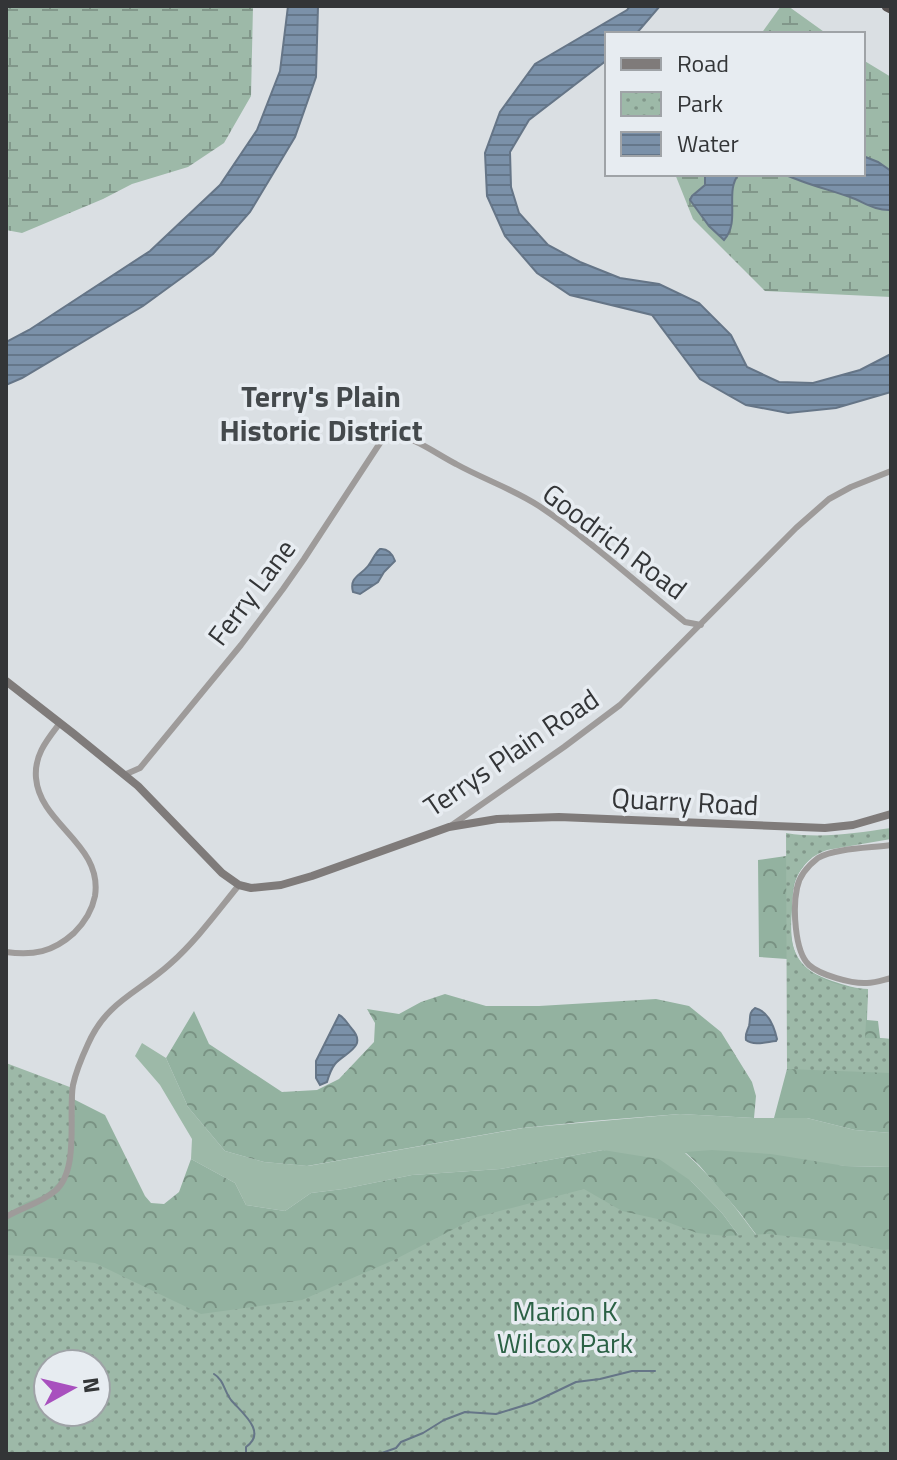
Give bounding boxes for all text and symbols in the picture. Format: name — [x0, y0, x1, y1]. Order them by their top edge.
legend — [605, 32, 865, 176]
text: Road — [677, 45, 729, 81]
text: Park — [677, 85, 723, 121]
text: Water — [677, 125, 739, 161]
district label: Terry's Plain Historic District — [219, 373, 423, 453]
street label: Goodrich Road — [534, 472, 696, 610]
street label: Ferry Lane — [197, 530, 305, 654]
street label: Terrys Plain Road — [415, 677, 607, 827]
street label: Quarry Road — [610, 776, 760, 826]
park label: Marion K Wilcox Park — [497, 1289, 633, 1364]
north arrow — [32, 1348, 112, 1428]
text: N — [74, 1375, 110, 1395]

